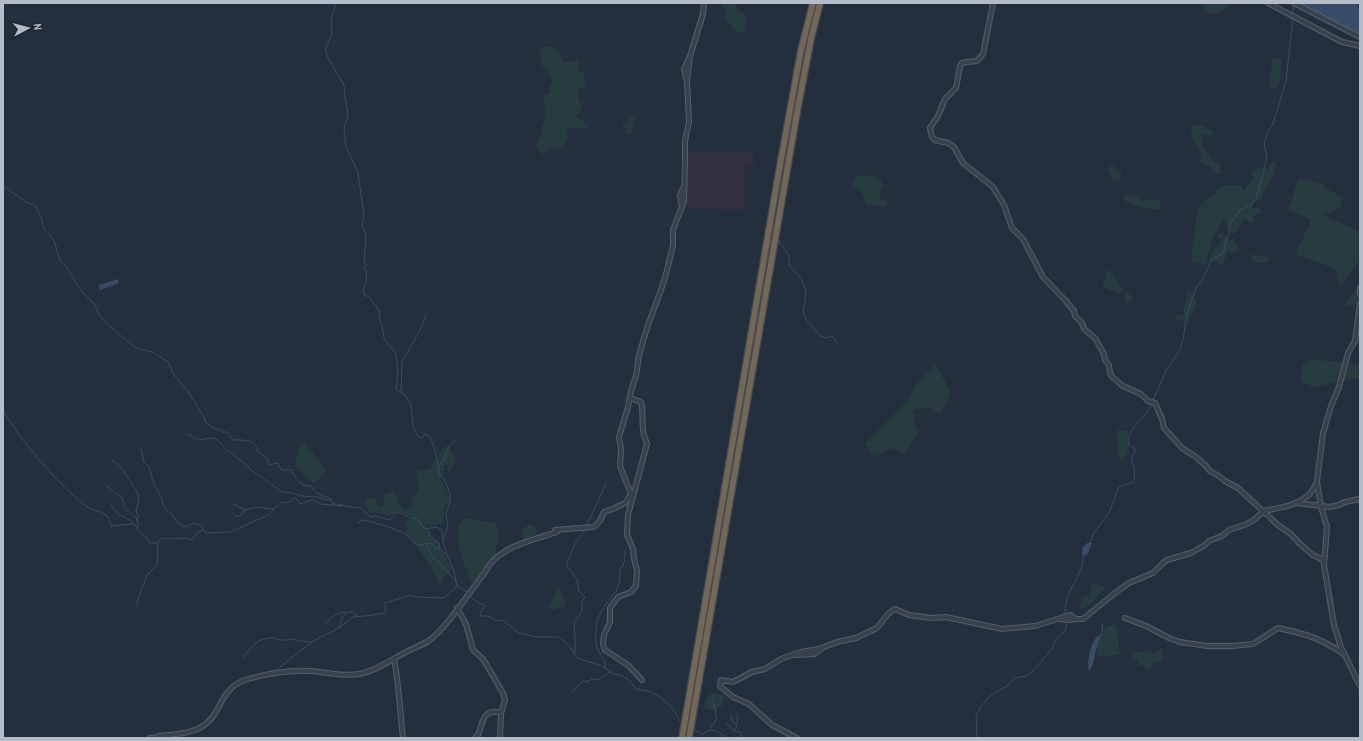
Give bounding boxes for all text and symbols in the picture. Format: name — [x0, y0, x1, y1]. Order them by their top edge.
north arrow — [8, 8, 48, 48]
text: N — [31, 23, 45, 31]

